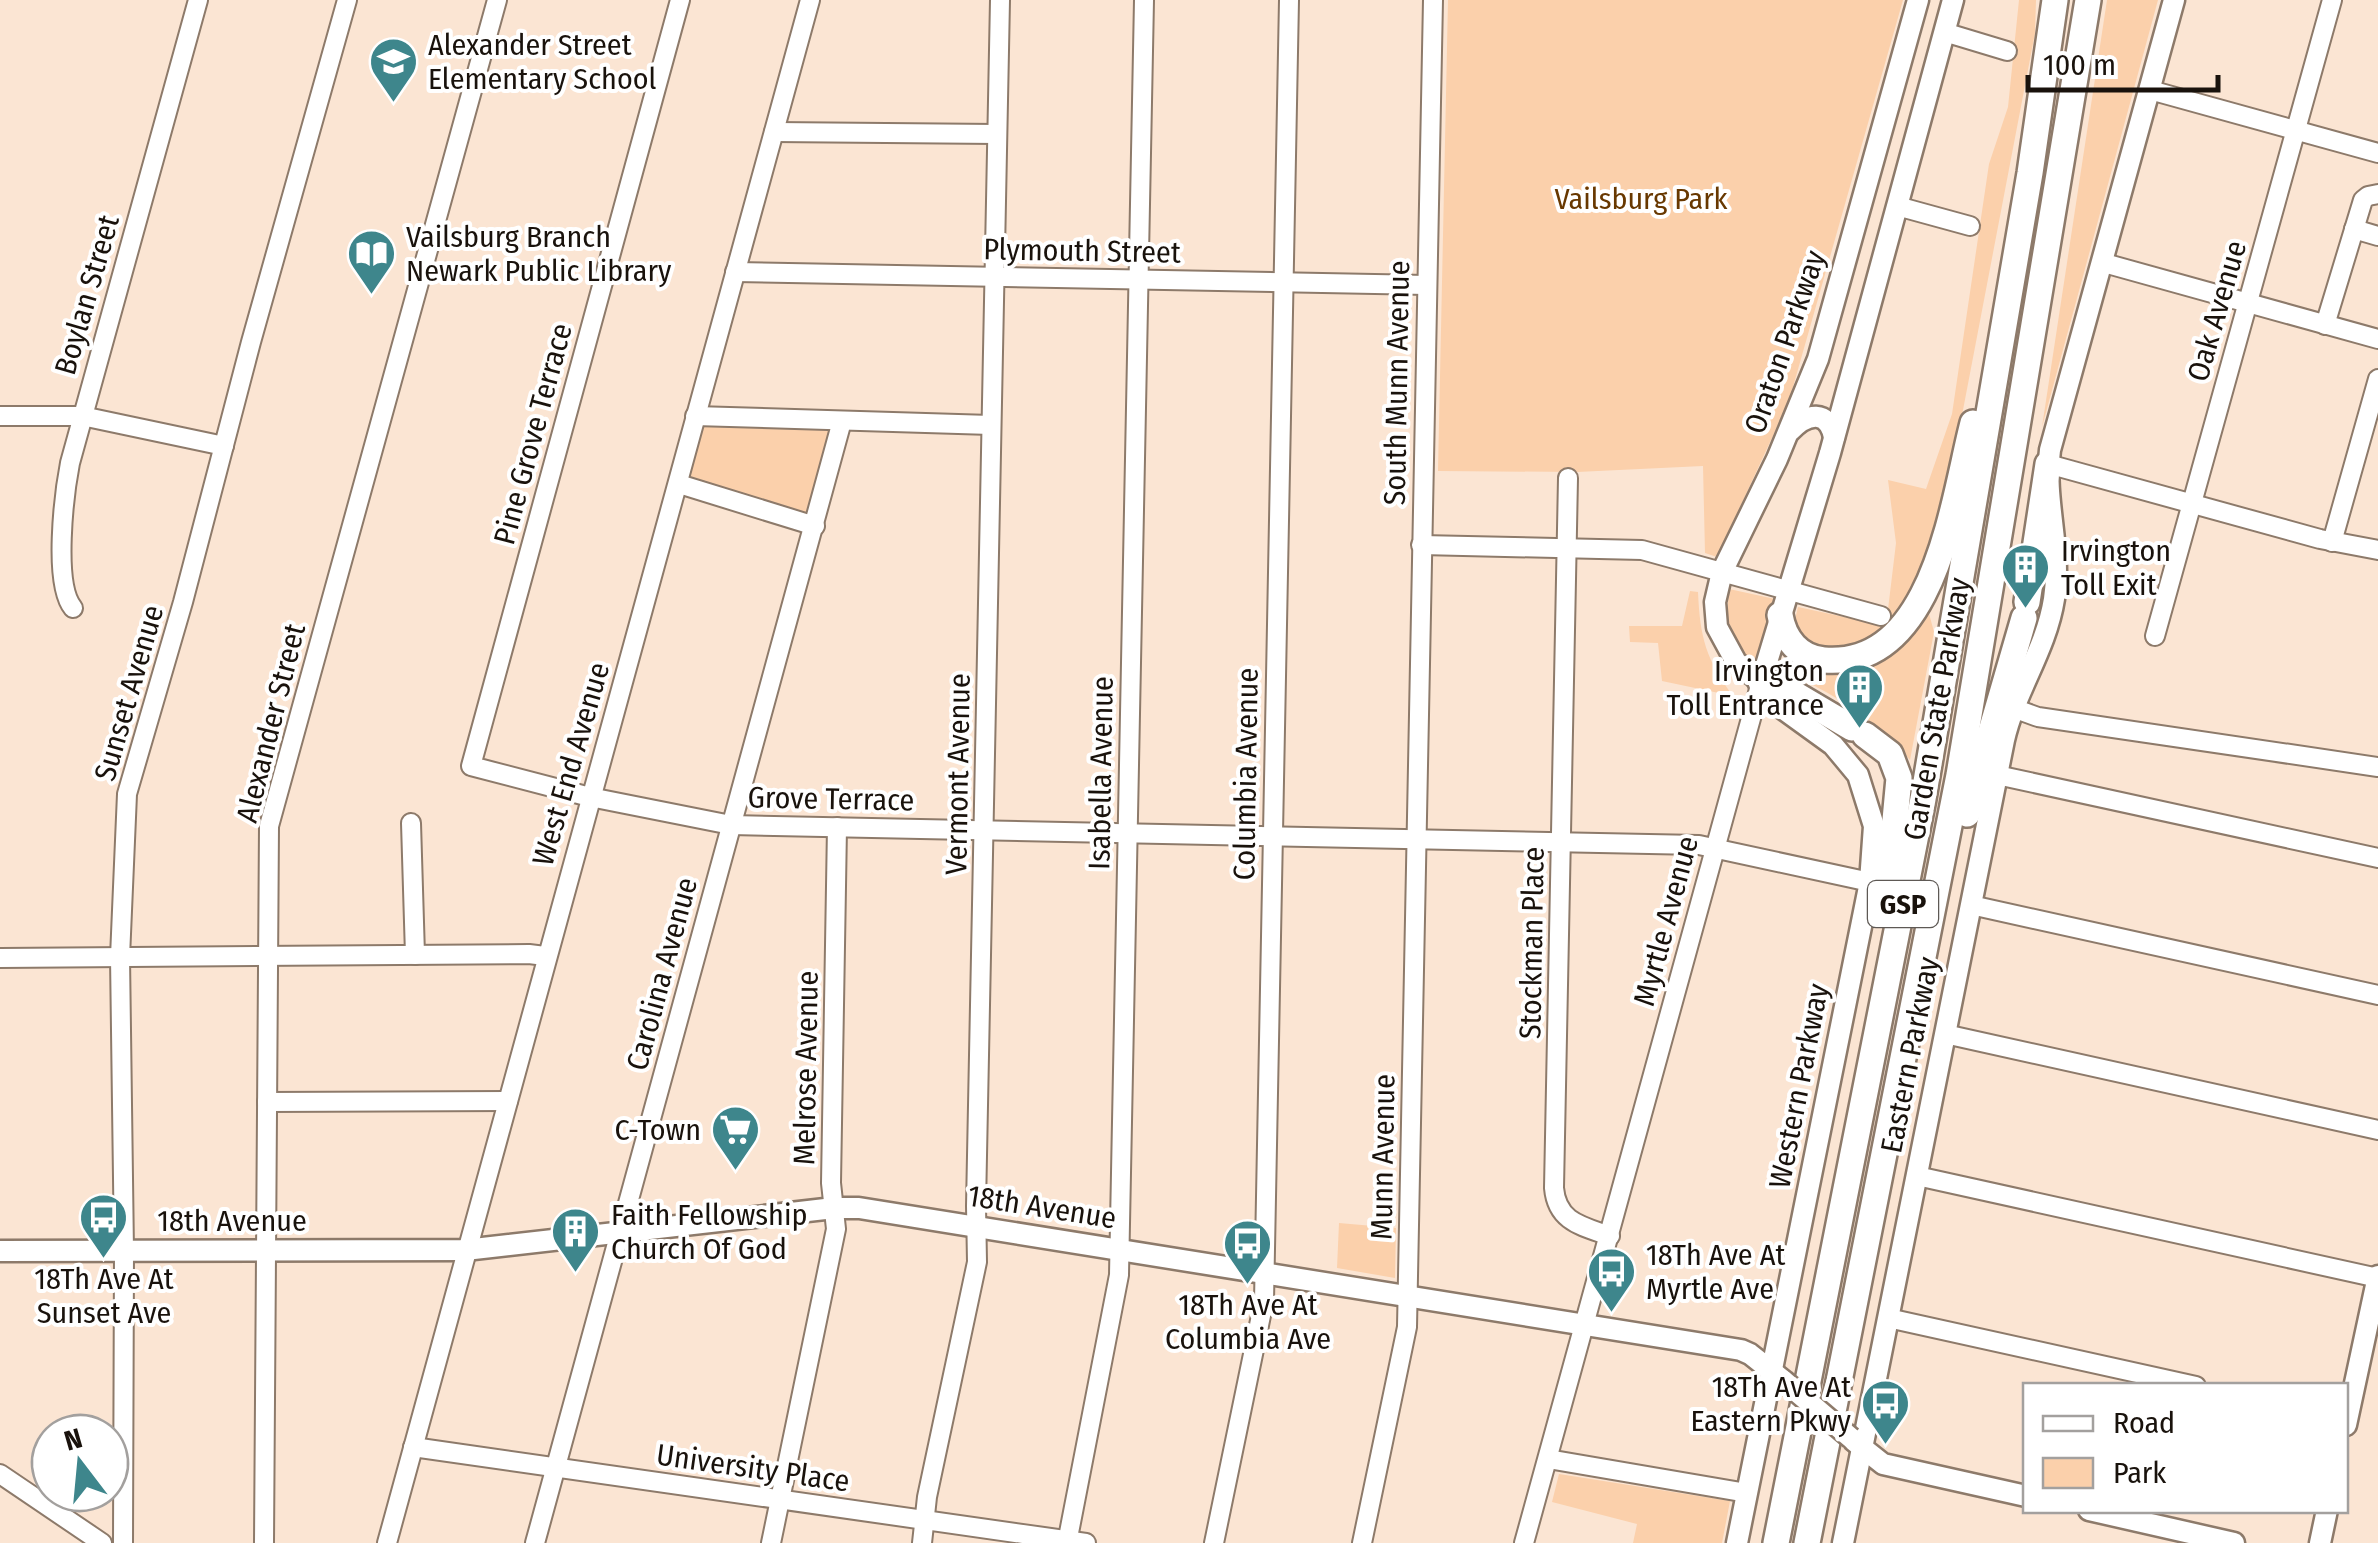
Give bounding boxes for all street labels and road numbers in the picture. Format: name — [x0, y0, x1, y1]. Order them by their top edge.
street label: Boylan Street — [47, 211, 127, 379]
street label: Plymouth Street — [983, 231, 1181, 271]
street label: Oak Avenue — [2180, 237, 2254, 385]
street label: Oraton Parkway — [1737, 245, 1833, 438]
street label: South Munn Avenue — [1377, 260, 1417, 506]
street label: Pine Grove Terrace — [486, 320, 580, 548]
street label: Garden State Parkway — [1896, 574, 1978, 843]
street label: Sunset Avenue — [87, 601, 171, 785]
street label: Alexander Street — [229, 620, 313, 826]
street label: West End Avenue — [525, 658, 617, 870]
street label: Columbia Avenue — [1226, 667, 1266, 881]
street label: Vermont Avenue — [938, 673, 978, 875]
street label: Isabella Avenue — [1081, 676, 1121, 870]
street label: Grove Terrace — [747, 780, 915, 818]
street label: Myrtle Avenue — [1626, 832, 1706, 1010]
street label: Stockman Place — [1512, 846, 1552, 1040]
street label: Carolina Avenue — [619, 874, 705, 1074]
road number: GSP — [1868, 881, 1938, 927]
street label: Eastern Parkway — [1873, 953, 1947, 1156]
street label: Melrose Avenue — [786, 971, 826, 1165]
street label: Western Parkway — [1762, 980, 1837, 1191]
street label: Munn Avenue — [1364, 1074, 1402, 1240]
street label: 18th Avenue — [965, 1178, 1119, 1236]
street label: 18th Avenue — [157, 1203, 307, 1239]
street label: University Place — [654, 1437, 852, 1499]

